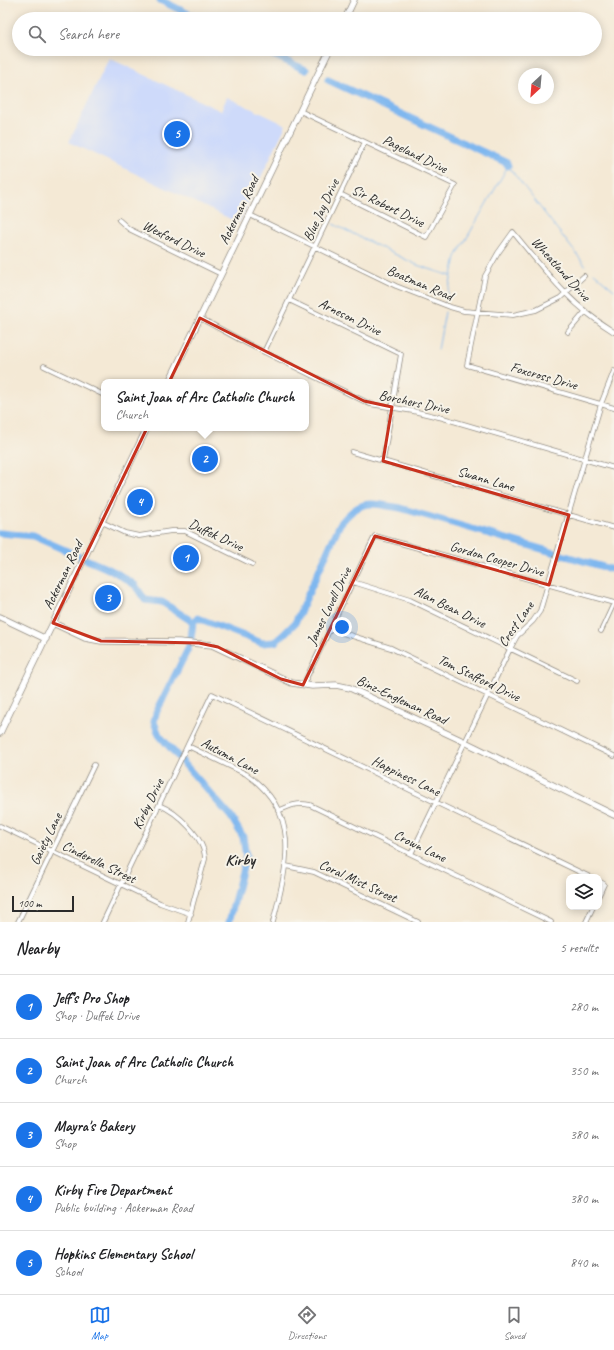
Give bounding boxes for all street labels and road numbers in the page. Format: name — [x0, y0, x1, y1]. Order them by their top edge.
street label: Pageland Drive — [380, 131, 451, 178]
street label: Ackerman Road — [215, 171, 264, 247]
street label: Blue Jay Drive — [299, 175, 343, 244]
street label: Sir Robert Drive — [349, 181, 428, 232]
street label: Wexford Drive — [140, 217, 209, 262]
street label: Wheatland Drive — [528, 234, 595, 306]
street label: Boatman Road — [385, 262, 458, 305]
street label: Arneson Drive — [316, 295, 385, 340]
street label: Foxcross Drive — [509, 358, 581, 394]
street label: Borchers Drive — [377, 386, 452, 418]
street label: Swann Lane — [456, 463, 518, 496]
street label: Duffek Drive — [186, 515, 247, 556]
street label: Ackerman Road — [39, 536, 88, 612]
street label: Gordon Cooper Drive — [448, 538, 547, 581]
street label: James Lovell Drive — [302, 563, 356, 648]
street label: Alan Bean Drive — [411, 582, 490, 632]
street label: Crest Lane — [494, 597, 539, 650]
street label: Tom Stafford Drive — [435, 651, 524, 706]
street label: Binz-Engleman Road — [354, 672, 452, 729]
street label: Autumn Lane — [198, 734, 263, 779]
street label: Happiness Lane — [369, 752, 444, 800]
street label: Kirby Drive — [129, 775, 168, 832]
street label: Gaiety Lane — [26, 809, 67, 868]
street label: Crown Lane — [391, 826, 450, 867]
street label: Cinderella Street — [59, 837, 140, 888]
street label: Coral Mist Street — [317, 856, 401, 907]

